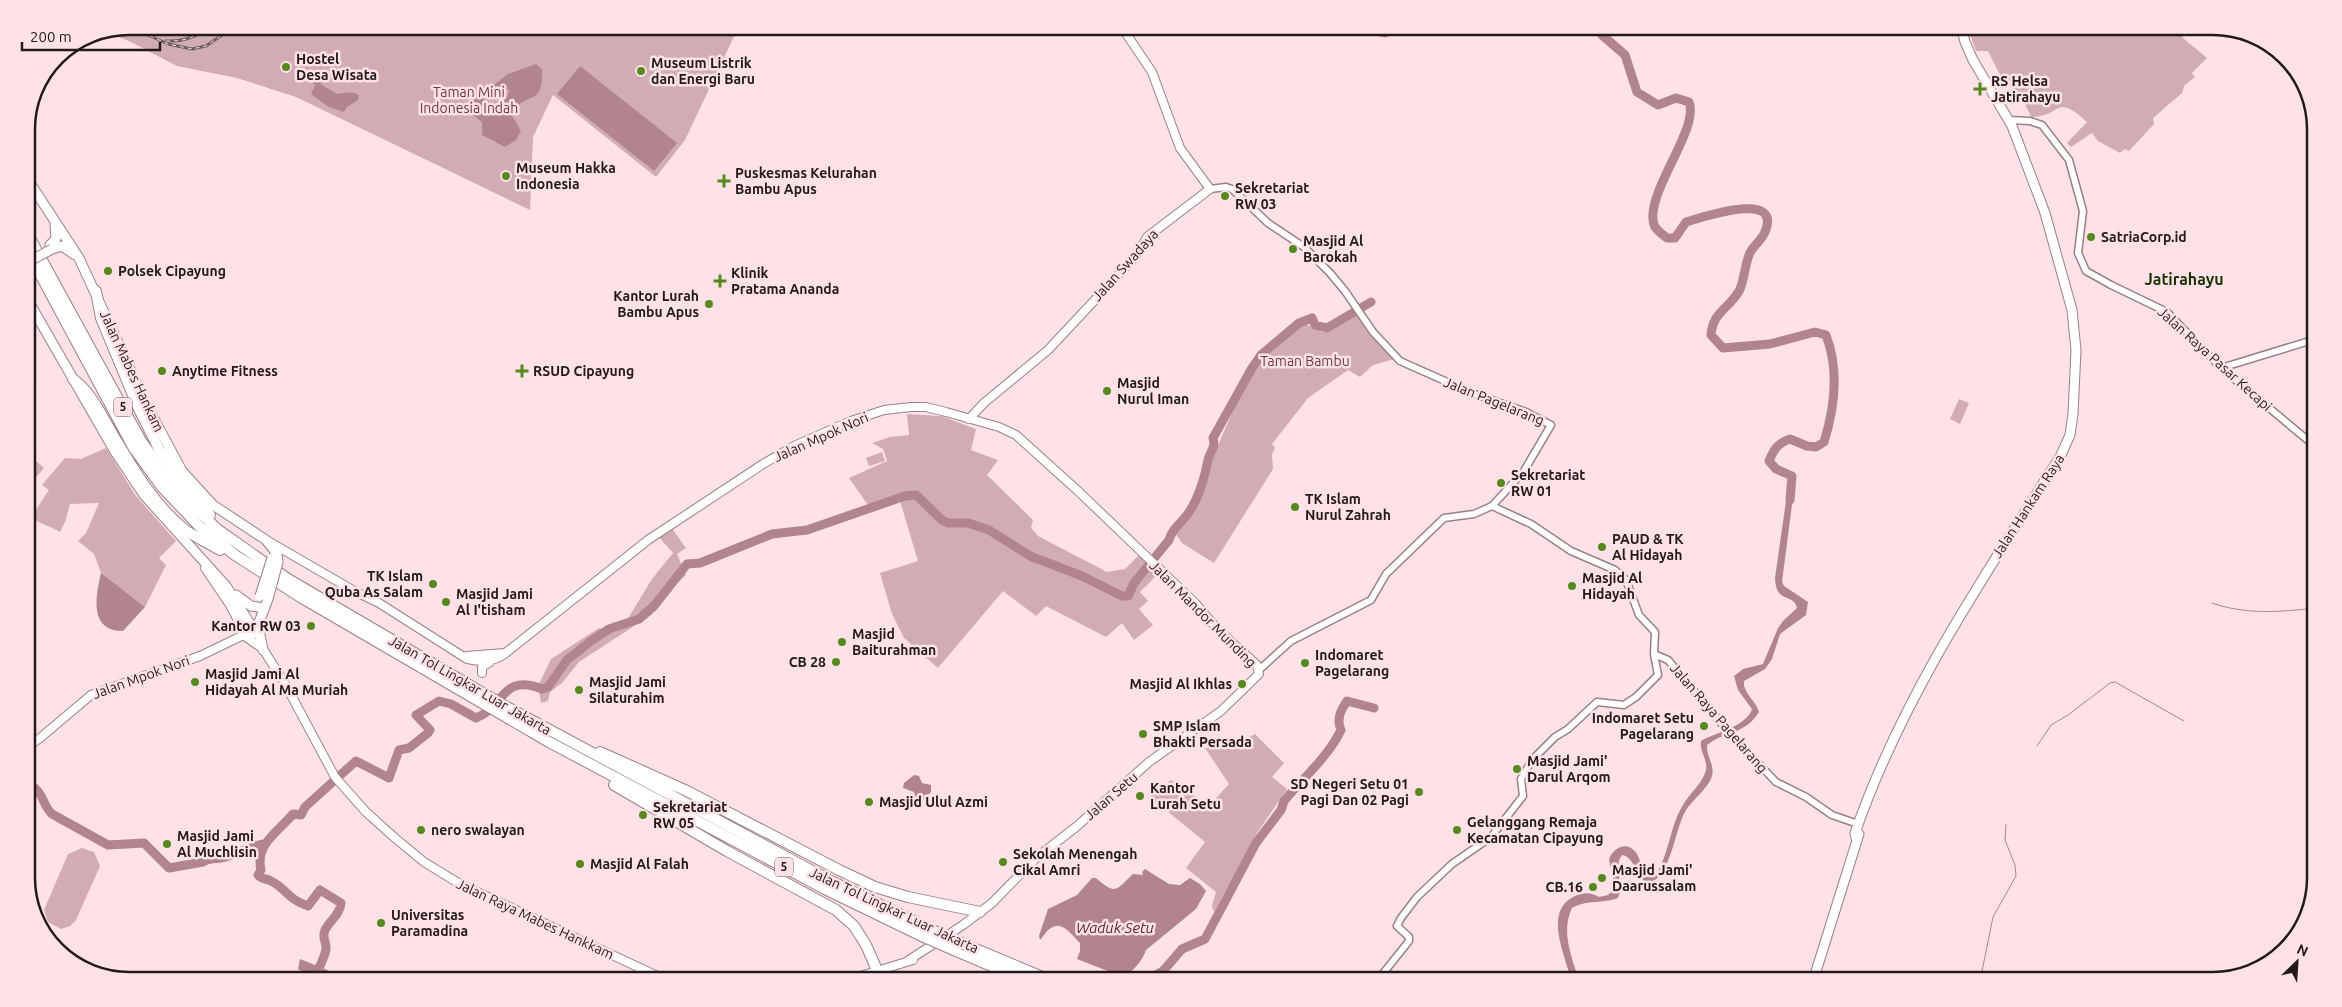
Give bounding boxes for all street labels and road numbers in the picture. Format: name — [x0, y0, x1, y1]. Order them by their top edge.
street label: Jalan Swadaya — [1089, 226, 1161, 304]
street label: Jalan Raya Pasar Kecapi — [2155, 304, 2275, 414]
street label: Jalan Mabes Hankam — [97, 308, 167, 434]
street label: Jalan Pagelarang — [1441, 374, 1547, 428]
road number: 5 — [114, 398, 132, 417]
street label: Jalan Mpok Nori — [771, 409, 871, 465]
street label: Jalan Hankam Raya — [1988, 451, 2068, 561]
street label: Jalan Mandor Munding — [1146, 557, 1260, 671]
street label: Jalan Tol Lingkar Luar Jakarta — [386, 632, 554, 738]
street label: Jalan Mpok Nori — [90, 652, 192, 702]
street label: Jalan Raya Pagelarang — [1667, 660, 1771, 776]
street label: Jalan Setu — [1081, 769, 1141, 823]
road number: 5 — [775, 858, 793, 876]
street label: Jalan Tol Lingkar Luar Jakarta — [807, 864, 981, 956]
street label: Jalan Raya Mabes Hankkam — [454, 875, 616, 963]

